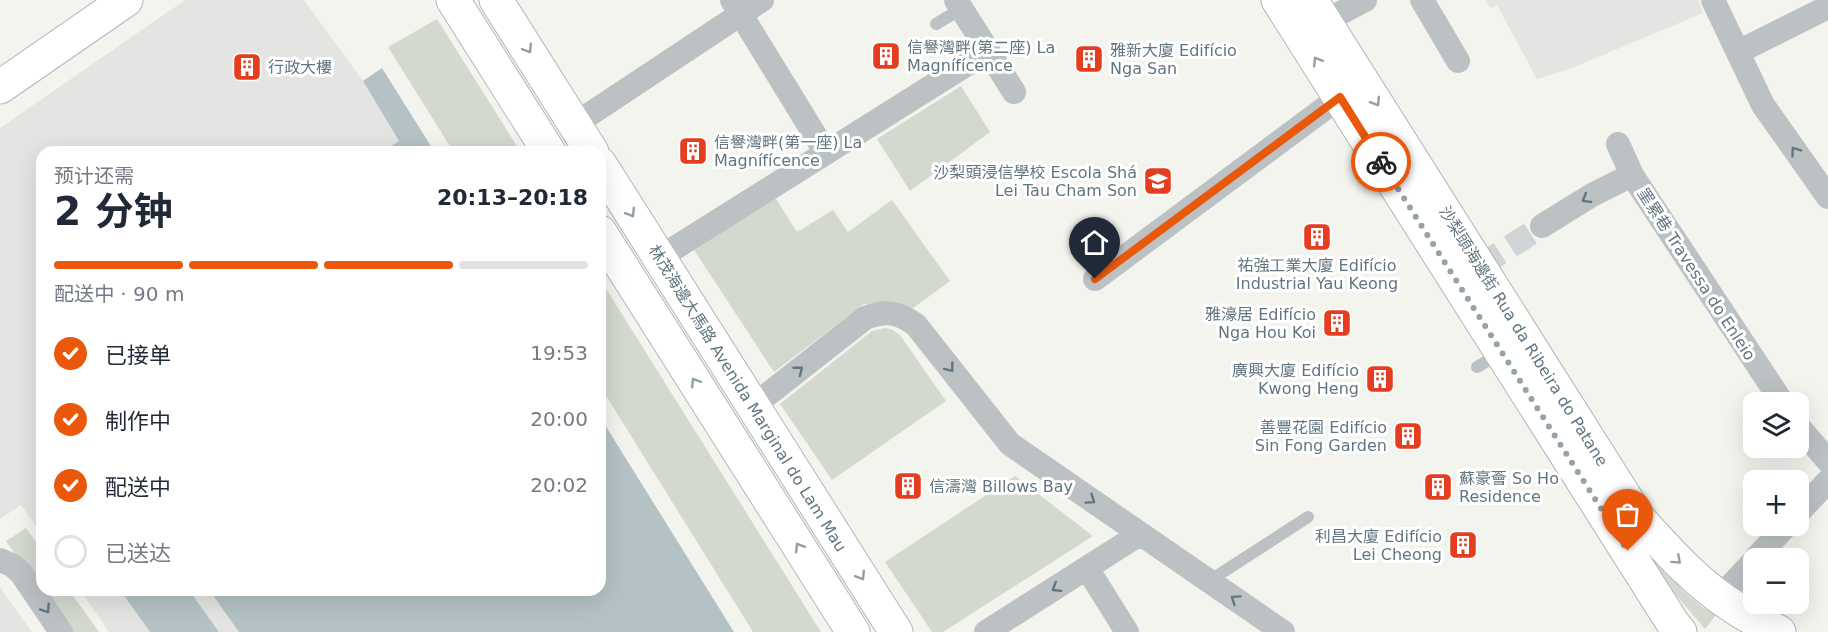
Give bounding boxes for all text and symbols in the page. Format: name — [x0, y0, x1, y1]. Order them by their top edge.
place label: 信譽灣畔(第二座) La Magnífícence — [907, 38, 1055, 75]
building icon: 信譽灣畔(第二座) La Magnífícence — [870, 40, 902, 72]
place label: 雅新大廈 Edifício Nga San — [1110, 41, 1237, 78]
one-way arrow — [520, 43, 531, 54]
building icon: 雅新大廈 Edifício Nga San — [1073, 43, 1105, 75]
building icon: 行政大樓 — [231, 51, 263, 83]
one-way arrow — [1313, 57, 1324, 68]
place label: 行政大樓 — [268, 58, 332, 77]
one-way arrow — [1369, 96, 1380, 107]
courier — [1351, 132, 1411, 192]
place label: 信譽灣畔(第一座) La Magnífícence — [714, 133, 862, 170]
building icon: 信譽灣畔(第一座) La Magnífícence — [677, 135, 709, 167]
icon: bike — [1365, 146, 1398, 179]
one-way arrow — [1791, 147, 1802, 158]
place label: 沙梨頭浸信學校 Escola Shá Lei Tau Cham Son — [933, 163, 1137, 200]
text: 预计还需 — [54, 164, 134, 188]
school or university icon: 沙梨頭浸信學校 Escola Shá Lei Tau Cham Son — [1142, 165, 1174, 197]
text: 20:13–20:18 — [437, 185, 588, 210]
street label: 罣累巷 Travessa do Enleio — [1634, 185, 1759, 364]
text: 2 分钟 — [54, 189, 173, 234]
one-way arrow — [1582, 191, 1592, 203]
street label: 沙梨頭海邊街 Rua da Ribeira do Patane — [1435, 203, 1612, 470]
one-way arrow — [624, 207, 636, 217]
pin — [1069, 217, 1120, 279]
building icon: 祐強工業大廈 Edifício Industrial Yau Keong — [1301, 221, 1333, 253]
icon: home — [1078, 226, 1111, 259]
street label: 林茂海邊大馬路 Avenida Marginal do Lam Mau — [645, 241, 851, 555]
place label: 祐強工業大廈 Edifício Industrial Yau Keong — [1236, 256, 1398, 293]
text: 配送中 · 90 m — [54, 282, 184, 306]
place label: 雅濠居 Edifício Nga Hou Koi — [1205, 305, 1316, 342]
building icon: 雅濠居 Edifício Nga Hou Koi — [1321, 307, 1353, 339]
icon: check — [54, 337, 87, 370]
text: 19:53 — [530, 341, 588, 365]
text: 已接单 — [105, 343, 171, 368]
place label: 廣興大廈 Edifício Kwong Heng — [1232, 361, 1359, 398]
one-way arrow — [943, 362, 954, 373]
building icon: 廣興大廈 Edifício Kwong Heng — [1364, 363, 1396, 395]
one-way arrow — [792, 366, 803, 377]
one-way arrow — [690, 378, 702, 388]
map controls — [1743, 392, 1809, 614]
button: layers — [1743, 392, 1809, 458]
icon: check — [54, 403, 87, 436]
text: 20:00 — [530, 407, 588, 431]
text: 制作中 — [105, 409, 171, 434]
place label: 善豐花園 Edifício Sin Fong Garden — [1255, 418, 1387, 455]
building icon: 善豐花園 Edifício Sin Fong Garden — [1392, 420, 1424, 452]
icon: check — [54, 469, 87, 502]
place label: 蘇豪薈 So Ho Residence — [1459, 469, 1559, 506]
building icon: 信濤灣 Billows Bay — [892, 470, 924, 502]
button: + — [1743, 470, 1809, 536]
building icon: 蘇豪薈 So Ho Residence — [1422, 471, 1454, 503]
text: 20:02 — [530, 473, 588, 497]
text: 配送中 — [105, 475, 171, 500]
place label: 信濤灣 Billows Bay — [929, 477, 1073, 496]
pin — [1602, 489, 1653, 551]
one-way arrow — [1085, 493, 1096, 504]
icon: bag — [1611, 498, 1644, 531]
place label: 利昌大廈 Edifício Lei Cheong — [1315, 527, 1442, 564]
building icon: 利昌大廈 Edifício Lei Cheong — [1447, 529, 1479, 561]
text: 已送达 — [105, 541, 171, 566]
one-way arrow — [794, 543, 806, 553]
button: − — [1743, 548, 1809, 614]
one-way arrow — [1670, 553, 1681, 564]
one-way arrow — [853, 570, 865, 580]
one-way arrow — [1051, 581, 1062, 592]
one-way arrow — [1231, 595, 1242, 606]
one-way arrow — [39, 603, 50, 614]

